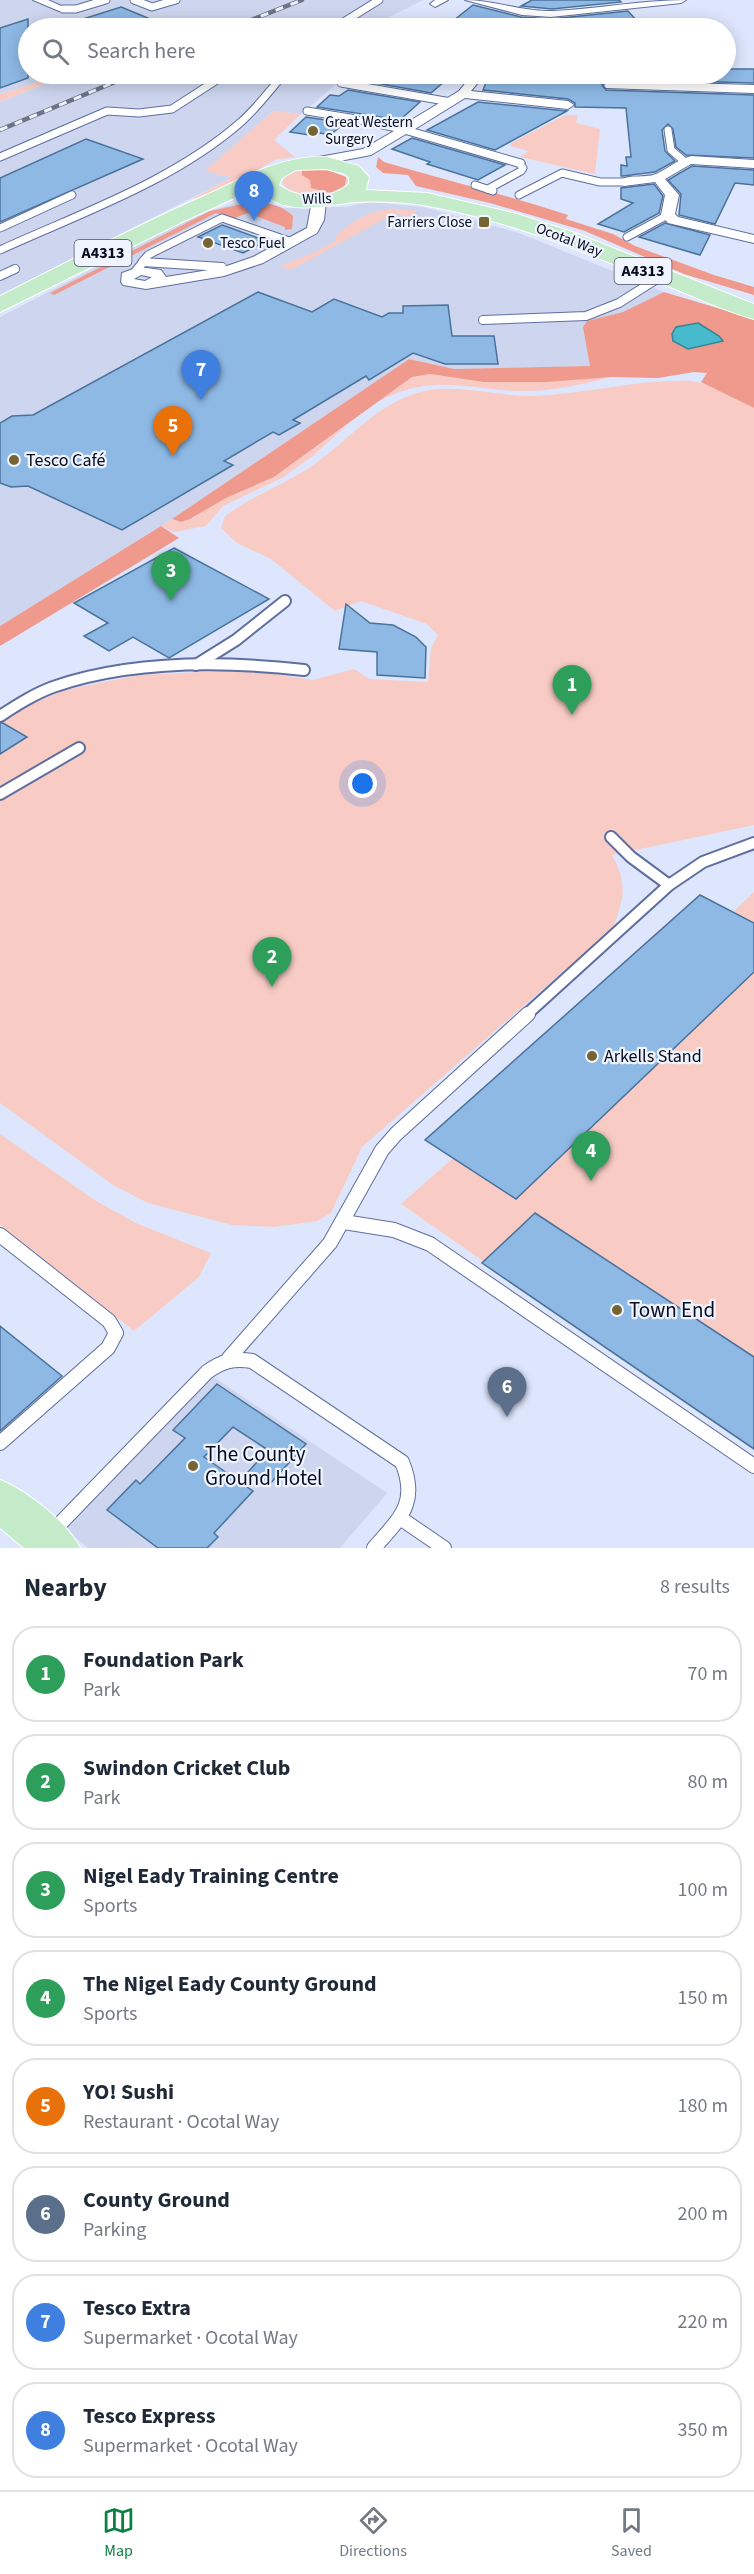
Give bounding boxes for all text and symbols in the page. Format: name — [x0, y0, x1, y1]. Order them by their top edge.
search box — [18, 18, 736, 84]
icon: search — [39, 35, 72, 68]
text: Search here — [87, 35, 195, 67]
place label: Great Western Surgery — [325, 112, 413, 150]
marker: Great Western Surgery — [306, 124, 320, 138]
pin: 8 — [234, 172, 274, 221]
street label: Wills — [302, 188, 332, 210]
place label: Farriers Close — [387, 212, 472, 233]
marker: Farriers Close — [477, 215, 491, 229]
street label: Ocotal Way — [533, 218, 605, 262]
place label: Tesco Fuel — [220, 233, 285, 254]
marker: Tesco Fuel — [201, 236, 215, 250]
road number: A4313 — [74, 240, 132, 266]
road number: A4313 — [614, 258, 672, 284]
pin: 7 — [182, 350, 220, 400]
pin: 5 — [154, 406, 192, 456]
place label: Tesco Café — [26, 448, 106, 473]
marker: Tesco Café — [7, 453, 21, 467]
pin: 3 — [152, 552, 190, 601]
pin: 1 — [552, 666, 592, 715]
your location — [348, 769, 377, 798]
pin: 2 — [252, 938, 292, 987]
place label: Arkells Stand — [604, 1044, 702, 1069]
marker: Arkells Stand — [585, 1049, 599, 1063]
pin: 4 — [572, 1132, 610, 1181]
place label: Town End — [629, 1295, 715, 1325]
marker: Town End — [610, 1303, 624, 1317]
pin: 6 — [488, 1368, 526, 1417]
place label: The County Ground Hotel — [205, 1439, 322, 1493]
marker: The County Ground Hotel — [186, 1459, 200, 1473]
text: Nearby — [24, 1569, 107, 1606]
text: 8 results — [660, 1573, 730, 1601]
text: Foundation Park — [83, 1644, 244, 1676]
text: 1 — [40, 1660, 51, 1688]
text: 70 m — [688, 1660, 728, 1688]
text: Park — [83, 1676, 120, 1704]
text: Swindon Cricket Club — [83, 1752, 290, 1784]
text: 2 — [40, 1768, 51, 1796]
text: 80 m — [688, 1768, 728, 1796]
text: Park — [83, 1784, 120, 1812]
text: Nigel Eady Training Centre — [83, 1860, 339, 1892]
text: 3 — [40, 1876, 51, 1904]
text: 100 m — [678, 1876, 728, 1904]
text: Sports — [83, 1892, 138, 1920]
text: The Nigel Eady County Ground — [83, 1968, 377, 2000]
text: 4 — [40, 1984, 51, 2012]
text: 150 m — [678, 1984, 728, 2012]
text: Sports — [83, 2000, 138, 2028]
text: YO! Sushi — [83, 2076, 174, 2108]
text: 5 — [40, 2092, 51, 2120]
text: 180 m — [678, 2092, 728, 2120]
text: Restaurant · Ocotal Way — [83, 2108, 279, 2136]
text: County Ground — [83, 2184, 230, 2216]
text: 6 — [40, 2200, 51, 2228]
text: 200 m — [678, 2200, 728, 2228]
text: Parking — [83, 2216, 146, 2244]
text: Tesco Extra — [83, 2292, 191, 2324]
text: 7 — [40, 2308, 51, 2336]
text: 220 m — [678, 2308, 728, 2336]
text: Supermarket · Ocotal Way — [83, 2324, 298, 2352]
text: Tesco Express — [83, 2400, 215, 2432]
text: 8 — [40, 2416, 51, 2444]
text: 350 m — [678, 2416, 728, 2444]
text: Supermarket · Ocotal Way — [83, 2432, 298, 2460]
tab: Map — [102, 2504, 135, 2562]
tab: Directions — [339, 2504, 407, 2562]
tab: Saved — [611, 2504, 652, 2562]

